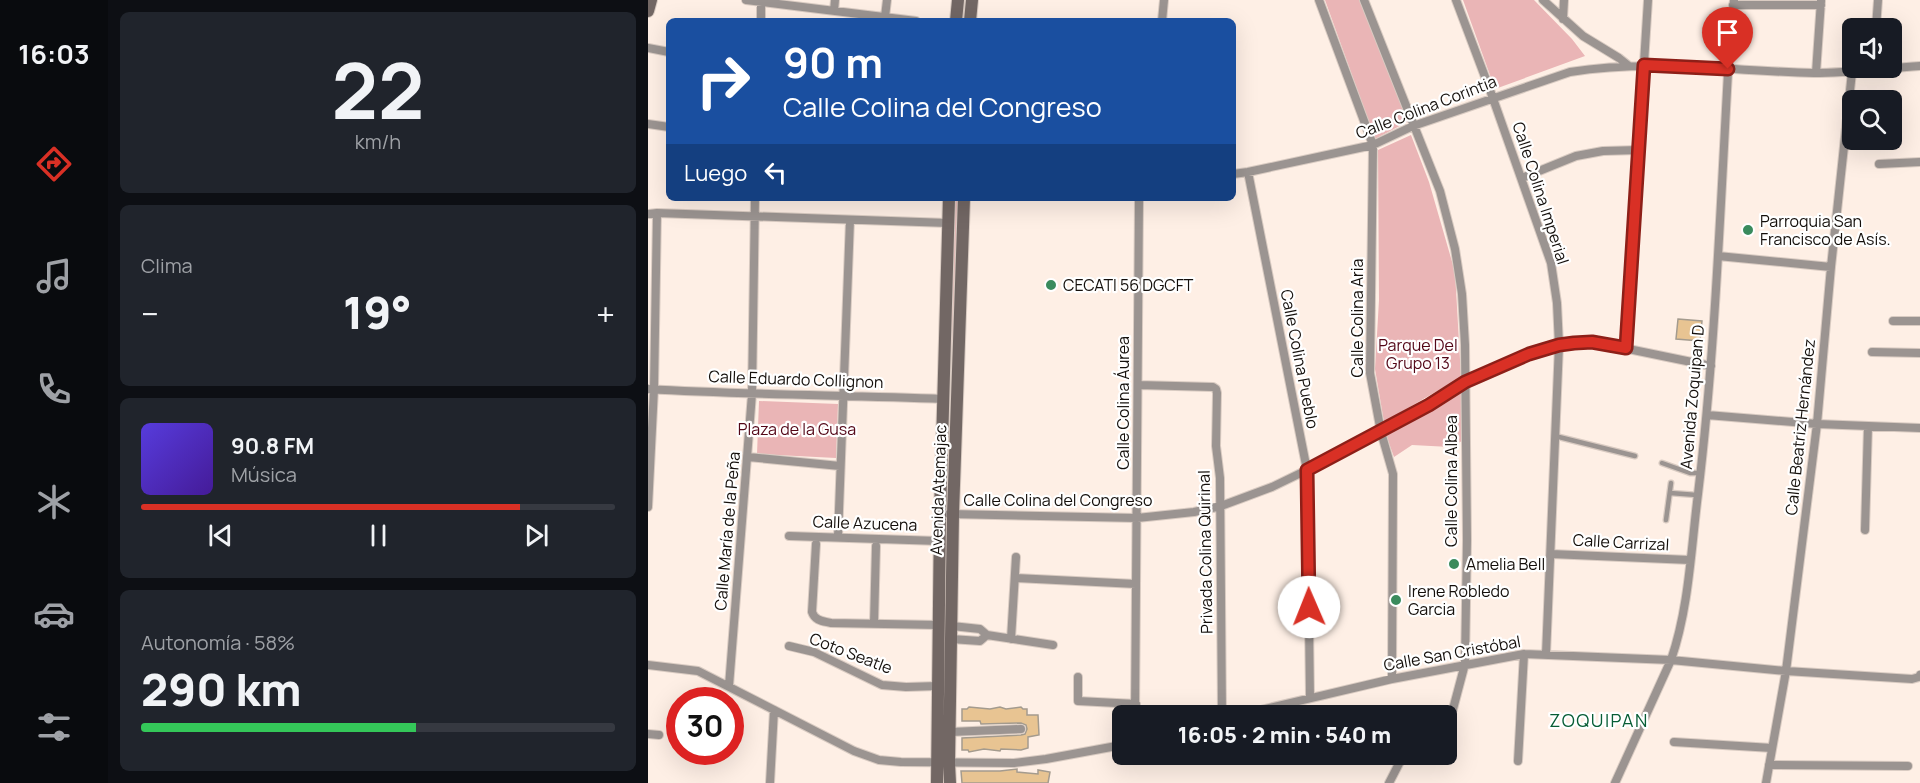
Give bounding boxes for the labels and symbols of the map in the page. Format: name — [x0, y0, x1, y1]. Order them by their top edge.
pin — [1702, 7, 1753, 69]
street label: Calle Colina Corintia — [1352, 70, 1500, 144]
street label: Calle Colina Imperial — [1508, 119, 1574, 267]
place label: Parroquia San Francisco de Asís. — [1760, 210, 1891, 250]
marker: Parroquia San Francisco de Asís. — [1741, 223, 1755, 237]
street label: Calle Colina Aria — [1346, 259, 1368, 377]
place label: CECATI 56 DGCFT — [1063, 274, 1194, 296]
marker: CECATI 56 DGCFT — [1044, 278, 1058, 292]
street label: Calle Colina Pueblo — [1276, 287, 1324, 431]
street label: Avenida Zoquipan D — [1675, 324, 1709, 470]
park label: Parque Del Grupo 13 — [1378, 334, 1458, 374]
street label: Calle Colina Áurea — [1112, 336, 1134, 470]
street label: Calle Beatriz Hernández — [1780, 338, 1820, 516]
street label: Calle Eduardo Collignon — [708, 365, 884, 393]
street label: Calle Colina Albea — [1440, 415, 1462, 547]
park label: Plaza de la Gusa — [738, 418, 856, 440]
street label: Avenida Atemajac — [925, 424, 951, 556]
street label: Calle María de la Peña — [709, 451, 745, 611]
street label: Privada Colina Quirinal — [1193, 470, 1217, 634]
street label: Calle Colina del Congreso — [964, 489, 1152, 511]
street label: Calle Azucena — [812, 510, 918, 536]
street label: Calle Carrizal — [1572, 528, 1670, 556]
place label: Amelia Bell — [1466, 553, 1545, 575]
marker: Amelia Bell — [1447, 557, 1461, 571]
position arrow — [1277, 575, 1341, 639]
place label: Irene Robledo Garcia — [1408, 580, 1510, 620]
marker: Irene Robledo Garcia — [1389, 593, 1403, 607]
street label: Coto Seatle — [806, 627, 896, 679]
street label: Calle San Cristóbal — [1382, 630, 1522, 676]
speed limit sign: 30 — [666, 687, 744, 765]
district label: ZOQUIPAN — [1549, 708, 1649, 732]

